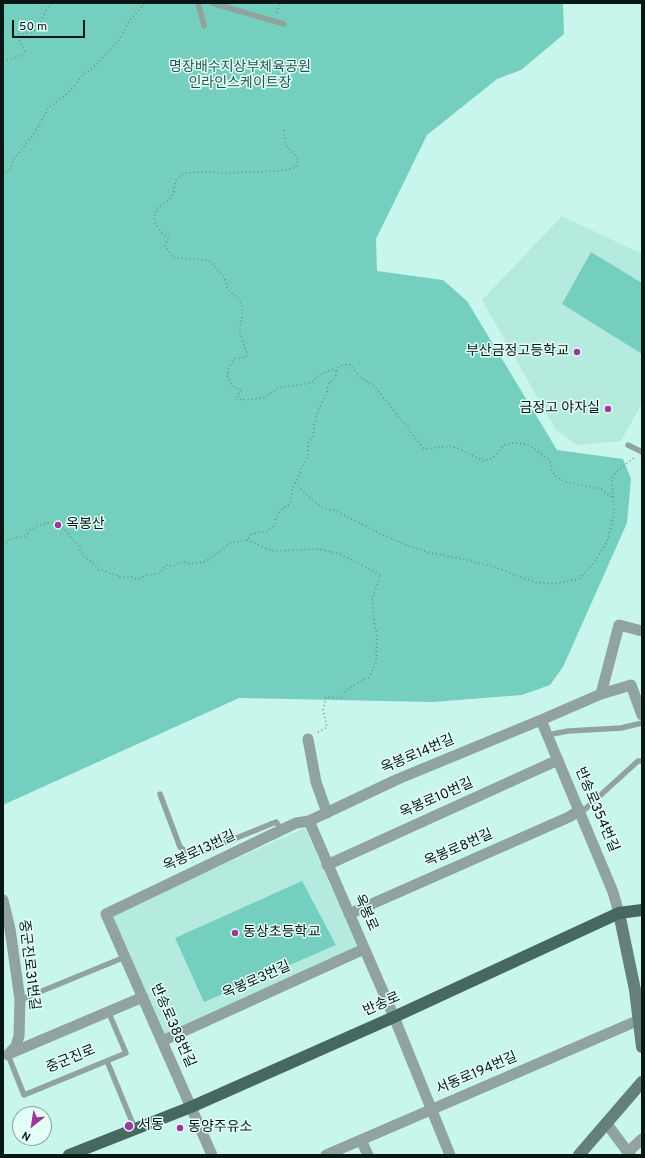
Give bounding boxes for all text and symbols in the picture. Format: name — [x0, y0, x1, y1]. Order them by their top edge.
scale bar — [14, 12, 87, 38]
text: 50 m — [19, 19, 47, 35]
park label: 명장배수지상부체육공원 인라인스케이트장 — [169, 60, 311, 92]
place label: 부산금정고등학교 — [466, 344, 569, 360]
marker: 부산금정고등학교 — [572, 347, 582, 357]
place label: 금정고 야자실 — [519, 401, 600, 417]
marker: 금정고 야자실 — [603, 404, 613, 414]
place label: 옥봉산 — [66, 517, 105, 533]
marker: 옥봉산 — [53, 520, 63, 530]
street label: 옥봉로14번길 — [379, 732, 457, 778]
street label: 반송로354번길 — [571, 765, 621, 855]
street label: 옥봉로10번길 — [398, 775, 476, 823]
street label: 옥봉로8번길 — [422, 826, 496, 872]
street label: 옥봉로13번길 — [161, 828, 239, 876]
street label: 옥봉로 — [349, 892, 381, 934]
street label: 중군진로31번길 — [14, 919, 42, 1011]
place label: 동상초등학교 — [243, 925, 320, 941]
marker: 동상초등학교 — [230, 928, 240, 938]
street label: 옥봉로3번길 — [220, 959, 294, 1003]
street label: 반송로388번길 — [146, 982, 198, 1070]
street label: 반송로 — [361, 989, 403, 1021]
street label: 중군진로 — [44, 1043, 98, 1077]
street label: 서동로194번길 — [434, 1049, 520, 1099]
north arrow — [12, 1106, 52, 1146]
place label: 서동 — [138, 1118, 164, 1134]
marker: 서동 — [123, 1120, 135, 1132]
place label: 동양주유소 — [188, 1120, 252, 1136]
marker: 동양주유소 — [175, 1123, 185, 1133]
text: N — [20, 1127, 33, 1144]

